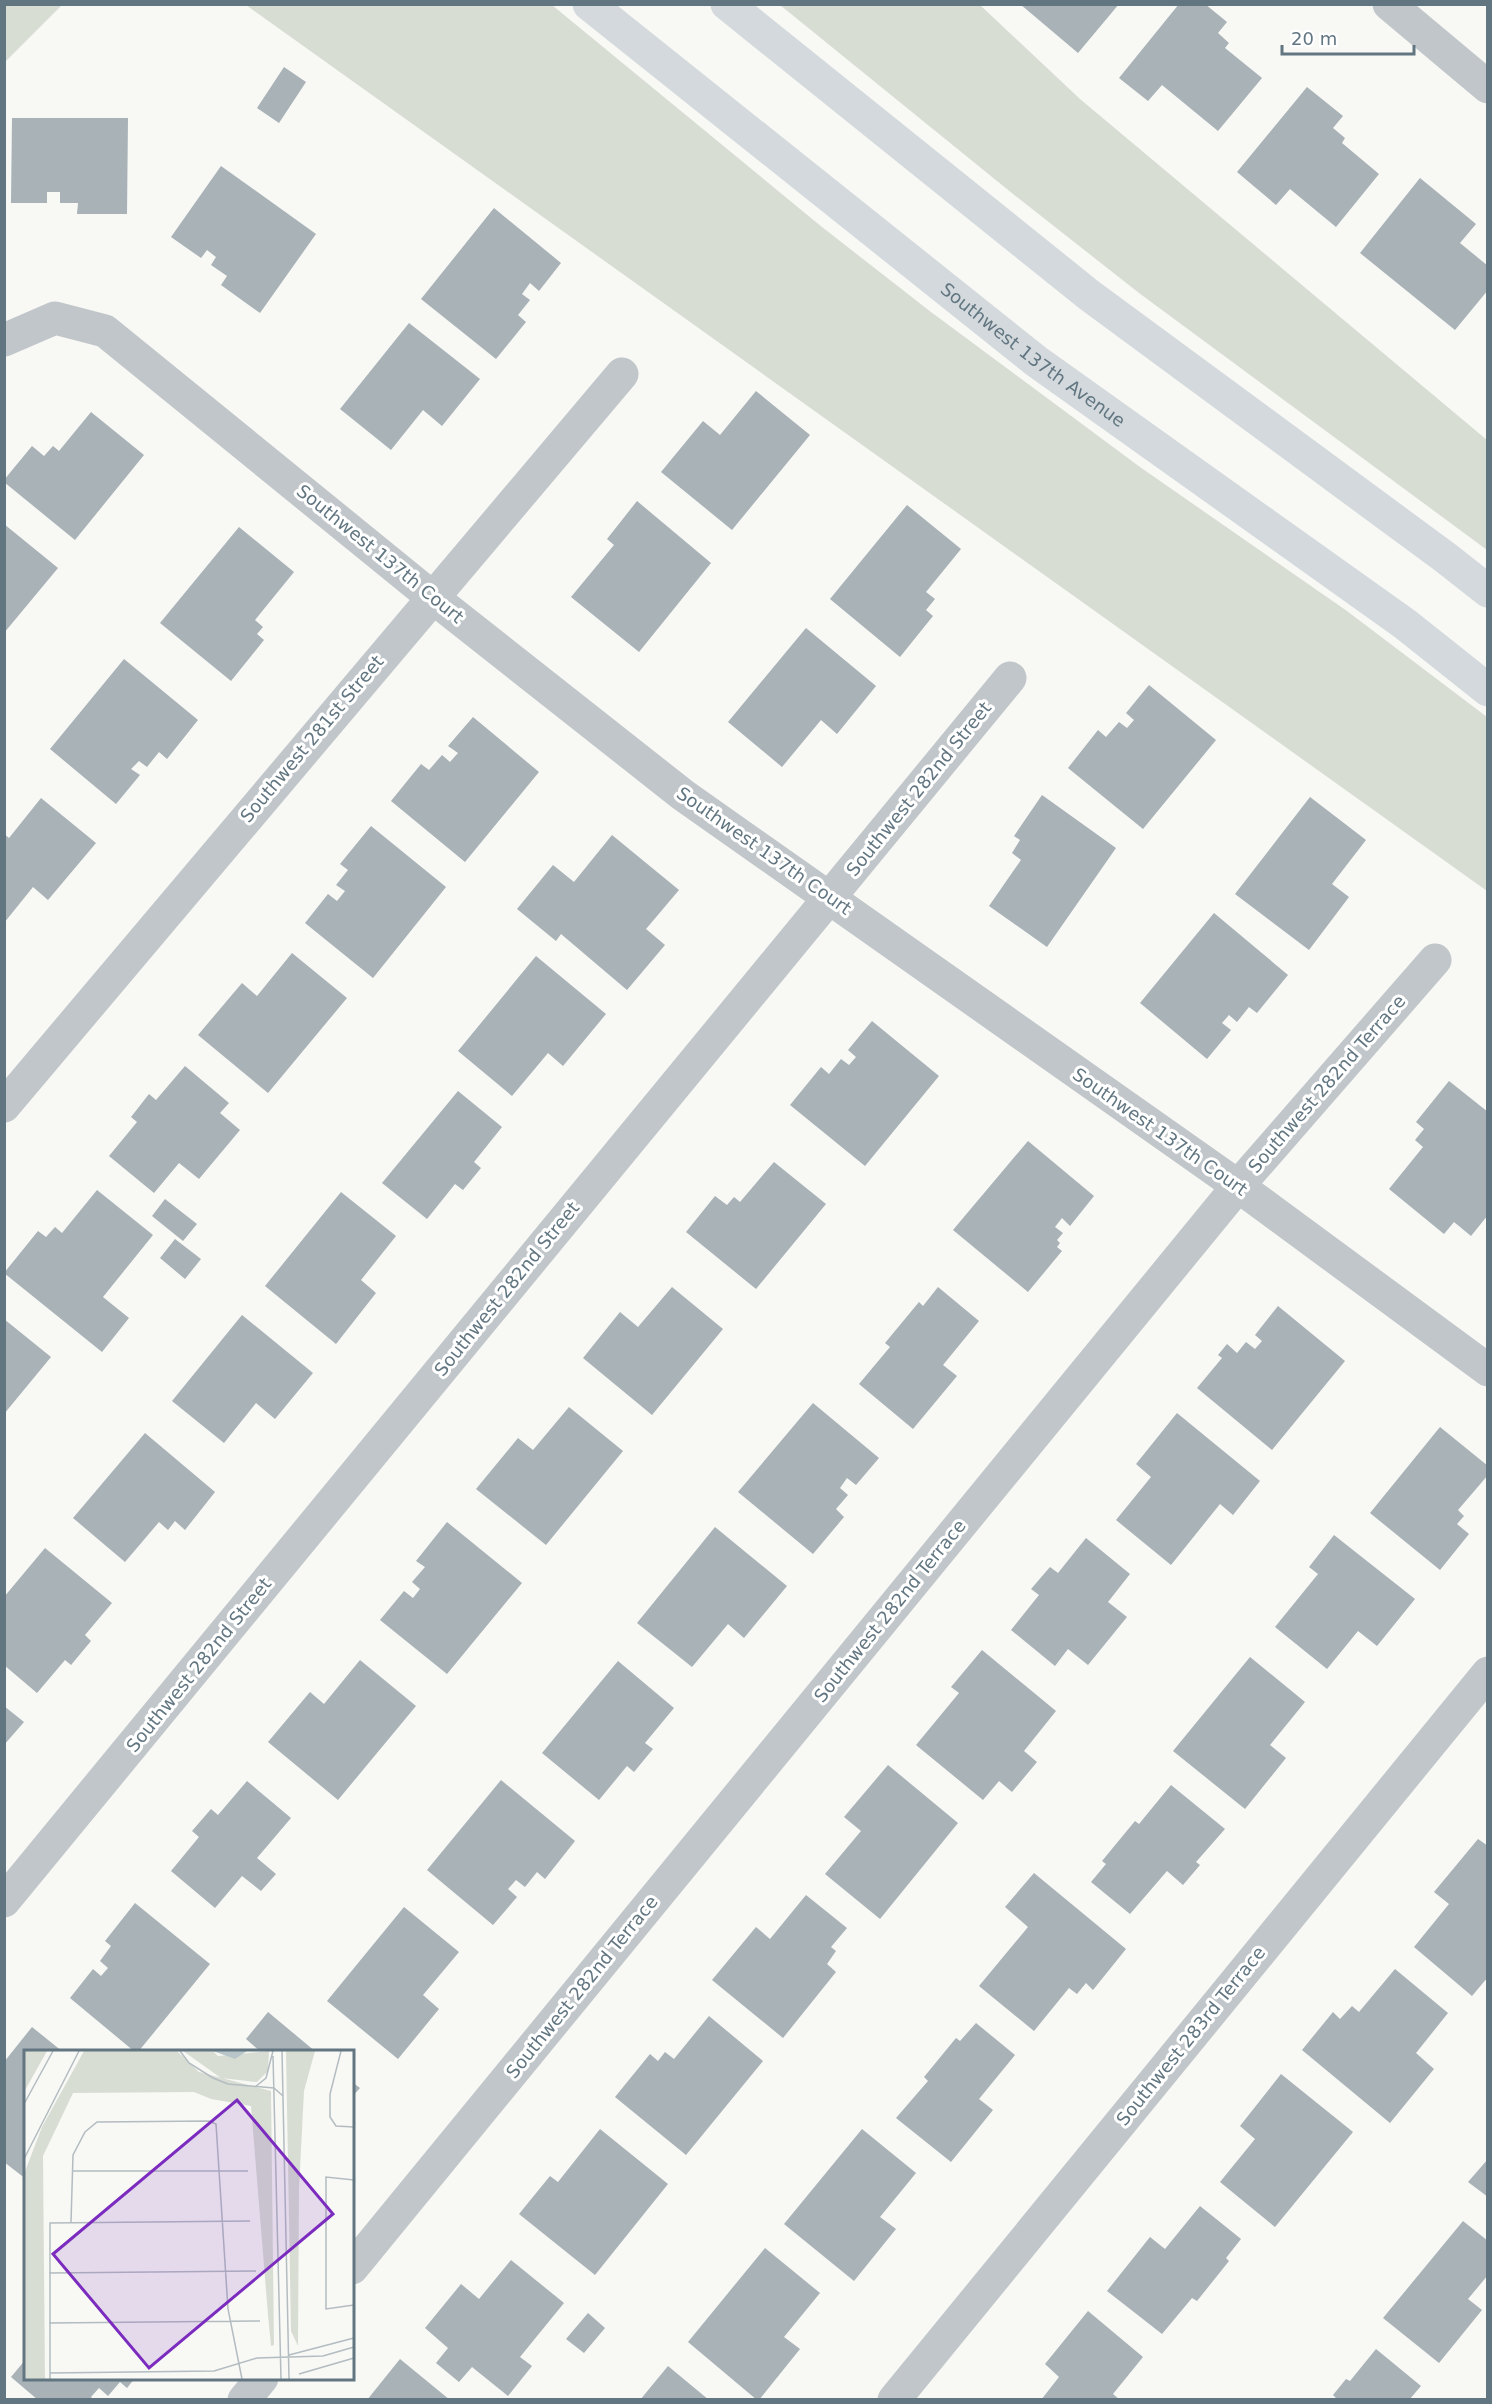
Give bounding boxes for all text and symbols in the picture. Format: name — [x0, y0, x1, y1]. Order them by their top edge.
scale bar — [1282, 18, 1414, 56]
text: 20 m — [1291, 28, 1337, 49]
street label: Southwest 137th Avenue — [937, 278, 1129, 431]
street label: Southwest 137th Court — [293, 480, 468, 627]
street label: Southwest 281st Street — [236, 651, 388, 826]
street label: Southwest 282nd Street — [842, 697, 995, 880]
street label: Southwest 137th Court — [673, 782, 856, 919]
street label: Southwest 282nd Terrace — [1244, 990, 1410, 1177]
street label: Southwest 137th Court — [1069, 1063, 1252, 1200]
street label: Southwest 282nd Street — [430, 1197, 583, 1380]
street label: Southwest 282nd Terrace — [809, 1515, 970, 1706]
street label: Southwest 282nd Street — [122, 1573, 275, 1756]
street label: Southwest 282nd Terrace — [501, 1891, 662, 2082]
street label: Southwest 283rd Terrace — [1112, 1942, 1269, 2129]
inset map — [24, 2050, 354, 2380]

